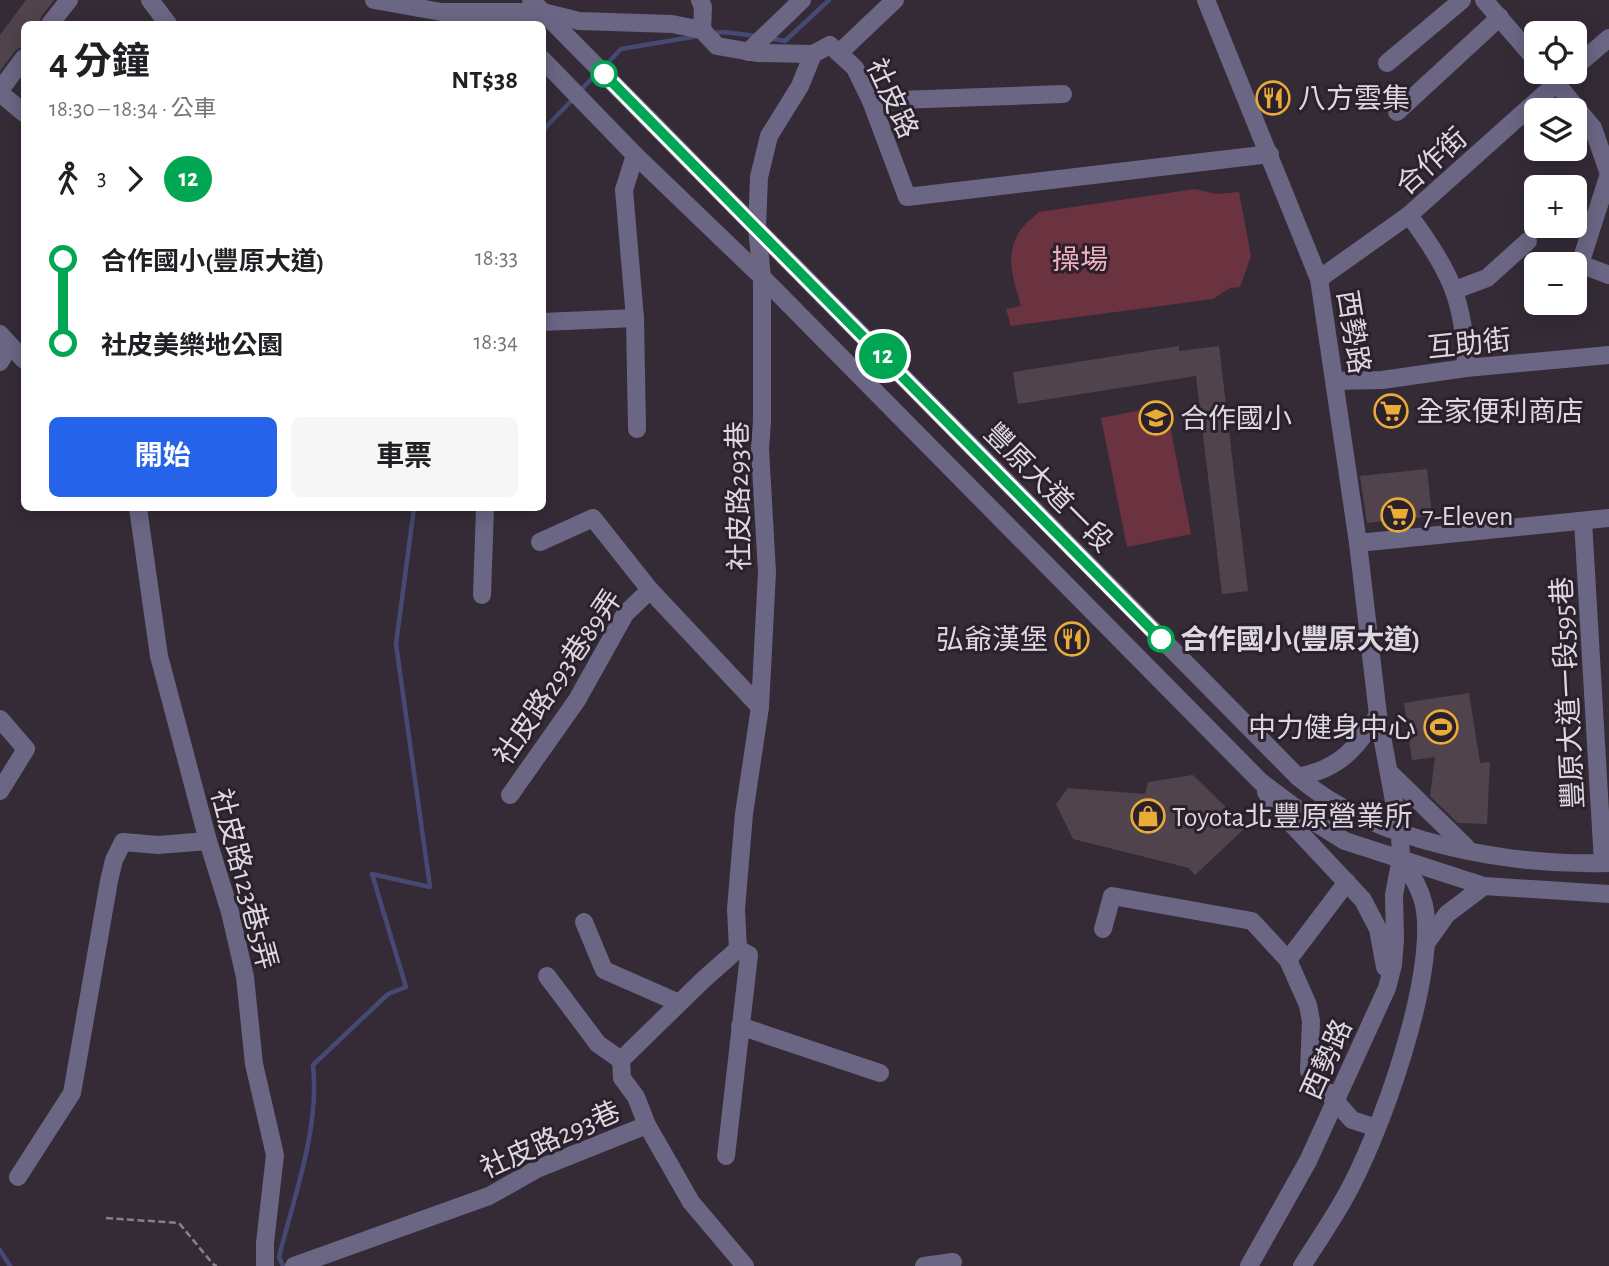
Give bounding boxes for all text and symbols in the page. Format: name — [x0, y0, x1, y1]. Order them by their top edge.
map controls — [1524, 21, 1587, 315]
button: locate — [1524, 21, 1587, 84]
text: 4 分鐘 — [49, 44, 150, 82]
street label: 社皮路 — [861, 54, 923, 143]
unlabelled marker — [591, 61, 617, 87]
text: NT$38 — [451, 67, 518, 93]
restaurant icon: 八方雲集 — [1254, 79, 1292, 117]
place label: 八方雲集 — [1298, 84, 1410, 114]
text: 18:30 – 18:34 · 公車 — [49, 98, 217, 121]
button: layers — [1524, 98, 1587, 161]
street label: 合作街 — [1390, 122, 1473, 201]
icon: walk — [49, 160, 87, 198]
icon: forward — [116, 160, 154, 198]
text: 3 — [97, 167, 106, 190]
text: 12 — [178, 167, 198, 191]
button: + — [1524, 175, 1587, 238]
park label: 操場 — [1052, 245, 1108, 275]
text: 18:33 — [475, 247, 518, 270]
text: 合作國小(豐原大道) — [101, 249, 324, 275]
button: − — [1524, 252, 1587, 315]
street label: 西勢路 — [1332, 288, 1374, 376]
street label: 互助街 — [1426, 325, 1512, 363]
text: 18:34 — [473, 331, 518, 354]
text: 社皮美樂地公園 — [101, 333, 283, 359]
line badge: 12 — [852, 333, 914, 379]
text: 12 — [873, 344, 893, 368]
supermarket icon: 全家便利商店 — [1372, 392, 1410, 430]
place label: 全家便利商店 — [1416, 397, 1584, 427]
school or university icon: 合作國小 — [1137, 399, 1175, 437]
place label: 合作國小 — [1180, 404, 1292, 434]
button: 開始 — [49, 417, 277, 497]
button: 車票 — [291, 417, 518, 497]
street label: 豐原大道一段 — [978, 418, 1118, 558]
street label: 社皮路293巷 — [723, 421, 755, 571]
supermarket icon: 7-Eleven — [1379, 496, 1417, 534]
place label: 7-Eleven — [1422, 503, 1514, 531]
street label: 豐原大道一段595巷 — [1547, 576, 1589, 810]
street label: 社皮路293巷89弄 — [488, 585, 627, 770]
restaurant icon: 弘爺漢堡 — [1053, 620, 1091, 658]
place label: 合作國小(豐原大道) — [1180, 624, 1421, 655]
place label: 弘爺漢堡 — [936, 625, 1048, 655]
marker: 合作國小(豐原大道) — [1148, 626, 1174, 652]
sports icon: 中力健身中心 — [1422, 708, 1460, 746]
place label: 中力健身中心 — [1248, 713, 1416, 743]
street label: 社皮路123巷5弄 — [206, 786, 283, 973]
shop icon: Toyota北豐原營業所 — [1129, 797, 1167, 835]
place label: Toyota北豐原營業所 — [1172, 802, 1412, 832]
street label: 西勢路 — [1296, 1015, 1358, 1104]
street label: 社皮路293巷 — [476, 1096, 625, 1184]

